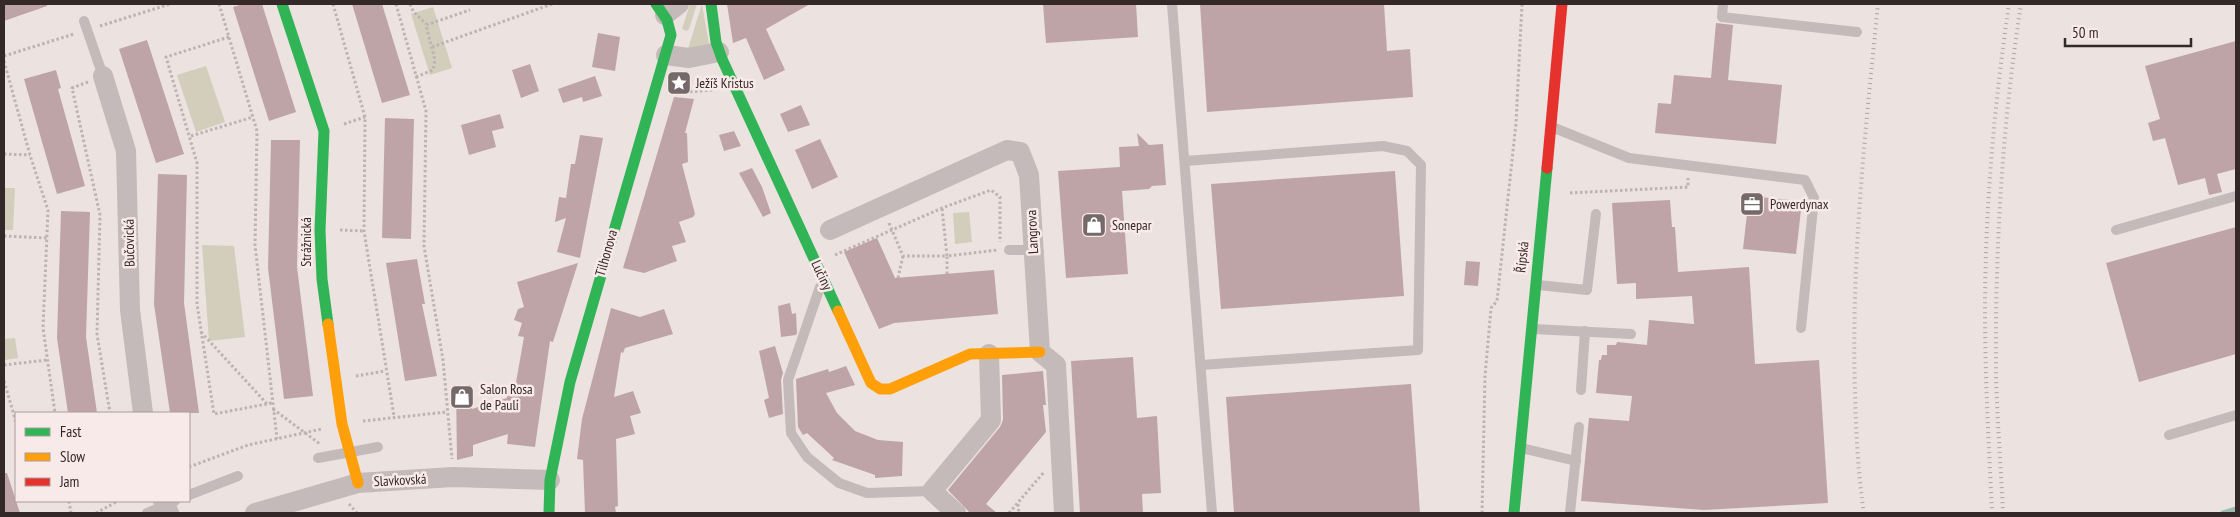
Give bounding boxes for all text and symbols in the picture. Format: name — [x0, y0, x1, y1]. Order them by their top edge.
scale bar — [2065, 15, 2191, 47]
text: 50 m — [2072, 23, 2098, 42]
place icon: Ježíš Kristus — [666, 70, 692, 96]
place label: Ježíš Kristus — [695, 74, 754, 92]
office icon: Powerdynax — [1739, 191, 1765, 217]
place label: Powerdynax — [1770, 195, 1829, 213]
street label: Langrova — [1022, 209, 1042, 255]
shop icon: Sonepar — [1081, 212, 1107, 238]
place label: Sonepar — [1112, 216, 1152, 234]
street label: Strážnická — [297, 217, 315, 267]
street label: Bučovická — [120, 219, 138, 267]
street label: Tilhonova — [591, 228, 621, 278]
street label: Řípská — [1511, 240, 1533, 274]
street label: Lučiny — [807, 257, 837, 294]
place label: Salon Rosa de Pauli — [480, 380, 533, 414]
shop icon: Salon Rosa de Pauli — [449, 384, 475, 410]
legend — [15, 412, 190, 502]
text: Fast — [60, 422, 81, 441]
text: Slow — [60, 447, 85, 466]
street label: Slavkovská — [373, 470, 427, 490]
text: Jam — [59, 472, 79, 491]

